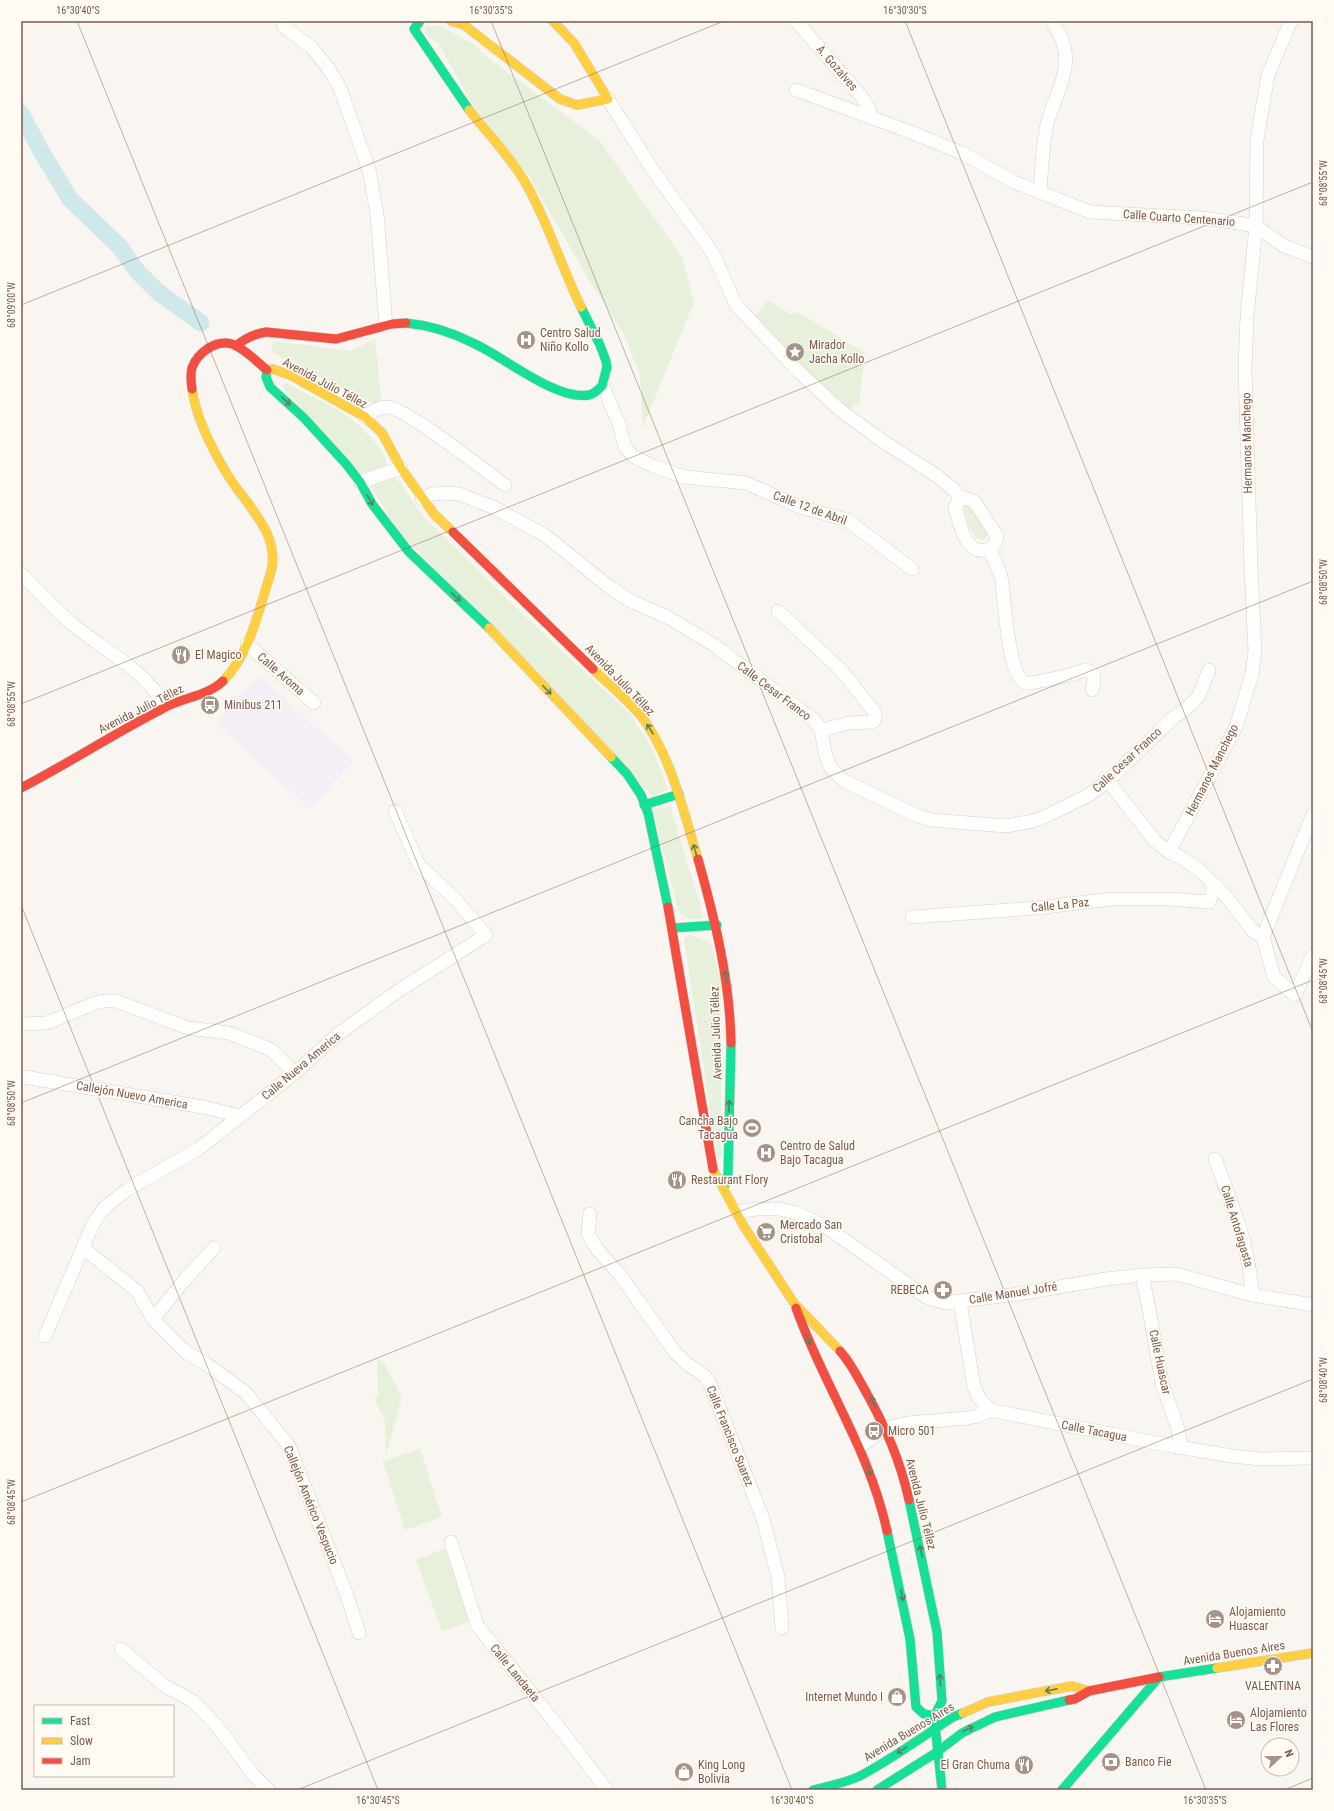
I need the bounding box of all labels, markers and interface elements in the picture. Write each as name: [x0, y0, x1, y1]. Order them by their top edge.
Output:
text: 16°30'40"S: [56, 5, 100, 16]
text: 16°30'35"S: [469, 5, 513, 16]
text: 16°30'30"S: [883, 5, 927, 16]
street label: A. Gozalves: [813, 42, 861, 94]
text: 68°08'55"W: [1318, 160, 1329, 206]
street label: Calle Cuarto Centenario: [1122, 207, 1236, 229]
text: 68°09'00"W: [6, 282, 17, 328]
place label: Centro Salud Niño Kollo: [540, 326, 601, 354]
hospital icon: Centro Salud Niño Kollo: [515, 329, 537, 351]
place label: Mirador Jacha Kollo: [809, 338, 864, 366]
place icon: Mirador Jacha Kollo: [784, 341, 806, 363]
street label: Avenida Julio Téllez: [280, 355, 370, 411]
street label: Hermanos Manchego: [1239, 392, 1255, 494]
one-way arrow: [281, 397, 291, 406]
street label: Calle 12 de Abril: [771, 488, 849, 528]
one-way arrow: [366, 494, 374, 506]
text: 68°08'50"W: [1318, 559, 1329, 605]
one-way arrow: [451, 592, 461, 601]
street label: Avenida Julio Téllez: [582, 641, 658, 719]
restaurant icon: El Magico: [170, 644, 192, 666]
place label: El Magico: [195, 648, 242, 662]
street label: Calle Aroma: [255, 650, 308, 698]
street label: Calle Cesar Franco: [734, 659, 814, 723]
text: 68°08'55"W: [6, 681, 17, 727]
street label: Avenida Julio Téllez: [96, 681, 186, 737]
one-way arrow: [542, 685, 552, 695]
bus stop icon: Minibus 211: [199, 694, 221, 716]
place label: Minibus 211: [224, 698, 282, 712]
street label: Hermanos Manchego: [1183, 722, 1241, 818]
one-way arrow: [646, 724, 654, 735]
street label: Calle Cesar Franco: [1090, 725, 1164, 795]
one-way arrow: [691, 844, 698, 857]
street label: Calle La Paz: [1030, 895, 1090, 915]
text: 68°08'45"W: [1318, 958, 1329, 1004]
one-way arrow: [722, 970, 730, 983]
street label: Avenida Julio Téllez: [707, 986, 725, 1080]
street label: Calle Nueva America: [259, 1029, 343, 1103]
street label: Callejón Nuevo America: [75, 1078, 189, 1112]
text: 68°08'50"W: [6, 1080, 17, 1126]
one-way arrow: [726, 1100, 733, 1113]
place label: Cancha Bajo Tacagua: [679, 1114, 738, 1142]
sports icon: Cancha Bajo Tacagua: [741, 1117, 763, 1139]
place label: Centro de Salud Bajo Tacagua: [780, 1139, 855, 1167]
hospital icon: Centro de Salud Bajo Tacagua: [755, 1142, 777, 1164]
restaurant icon: Restaurant Flory: [666, 1169, 688, 1191]
place label: Restaurant Flory: [691, 1173, 768, 1187]
street label: Calle Antofagasta: [1218, 1183, 1256, 1269]
place label: Mercado San Cristobal: [780, 1218, 842, 1246]
supermarket icon: Mercado San Cristobal: [755, 1221, 777, 1243]
pharmacy icon: REBECA: [932, 1279, 954, 1301]
street label: Calle Manuel Jofré: [968, 1279, 1058, 1307]
place label: REBECA: [890, 1283, 929, 1297]
street label: Calle Huascar: [1146, 1328, 1174, 1396]
one-way arrow: [805, 1333, 812, 1345]
text: 68°08'40"W: [1318, 1357, 1329, 1403]
street label: Calle Francisco Suarez: [703, 1384, 757, 1488]
one-way arrow: [869, 1396, 876, 1408]
street label: Calle Tacagua: [1060, 1418, 1128, 1444]
bus stop icon: Micro 501: [863, 1420, 885, 1442]
place label: Micro 501: [888, 1424, 935, 1438]
street label: Callejón Américo Vespucio: [281, 1444, 341, 1566]
street label: Avenida Julio Téllez: [903, 1457, 939, 1551]
one-way arrow: [865, 1463, 873, 1475]
text: 68°08'45"W: [6, 1479, 17, 1525]
one-way arrow: [916, 1545, 924, 1558]
one-way arrow: [898, 1588, 906, 1601]
place label: Alojamiento Huascar: [1229, 1605, 1286, 1633]
hotel icon: Alojamiento Huascar: [1204, 1608, 1226, 1630]
street label: Avenida Buenos Aires: [1182, 1638, 1286, 1668]
street label: Calle Landaeta: [487, 1641, 543, 1705]
pharmacy icon: VALENTINA: [1262, 1655, 1284, 1677]
one-way arrow: [937, 1674, 944, 1687]
place label: VALENTINA: [1245, 1679, 1301, 1693]
shop icon: Internet Mundo I: [886, 1686, 908, 1708]
one-way arrow: [1045, 1686, 1058, 1694]
place label: Internet Mundo I: [805, 1690, 883, 1704]
street label: Avenida Buenos Aires: [861, 1700, 957, 1764]
legend: [34, 1705, 174, 1777]
place label: Alojamiento Las Flores: [1250, 1706, 1307, 1734]
hotel icon: Alojamiento Las Flores: [1225, 1709, 1247, 1731]
text: Fast: [70, 1714, 91, 1728]
one-way arrow: [962, 1725, 974, 1732]
text: Slow: [70, 1734, 93, 1748]
north arrow: [1260, 1737, 1300, 1777]
one-way arrow: [896, 1747, 908, 1755]
text: N: [1282, 1748, 1296, 1759]
bank icon: Banco Fie: [1100, 1751, 1122, 1773]
text: Jam: [70, 1754, 91, 1768]
restaurant icon: El Gran Chuma: [1013, 1754, 1035, 1776]
place label: Banco Fie: [1125, 1755, 1172, 1769]
place label: King Long Bolivia: [698, 1758, 745, 1786]
place label: El Gran Chuma: [941, 1758, 1010, 1772]
shop icon: King Long Bolivia: [673, 1761, 695, 1783]
text: 16°30'45"S: [356, 1795, 400, 1806]
text: 16°30'40"S: [770, 1795, 814, 1806]
text: 16°30'35"S: [1183, 1795, 1227, 1806]

